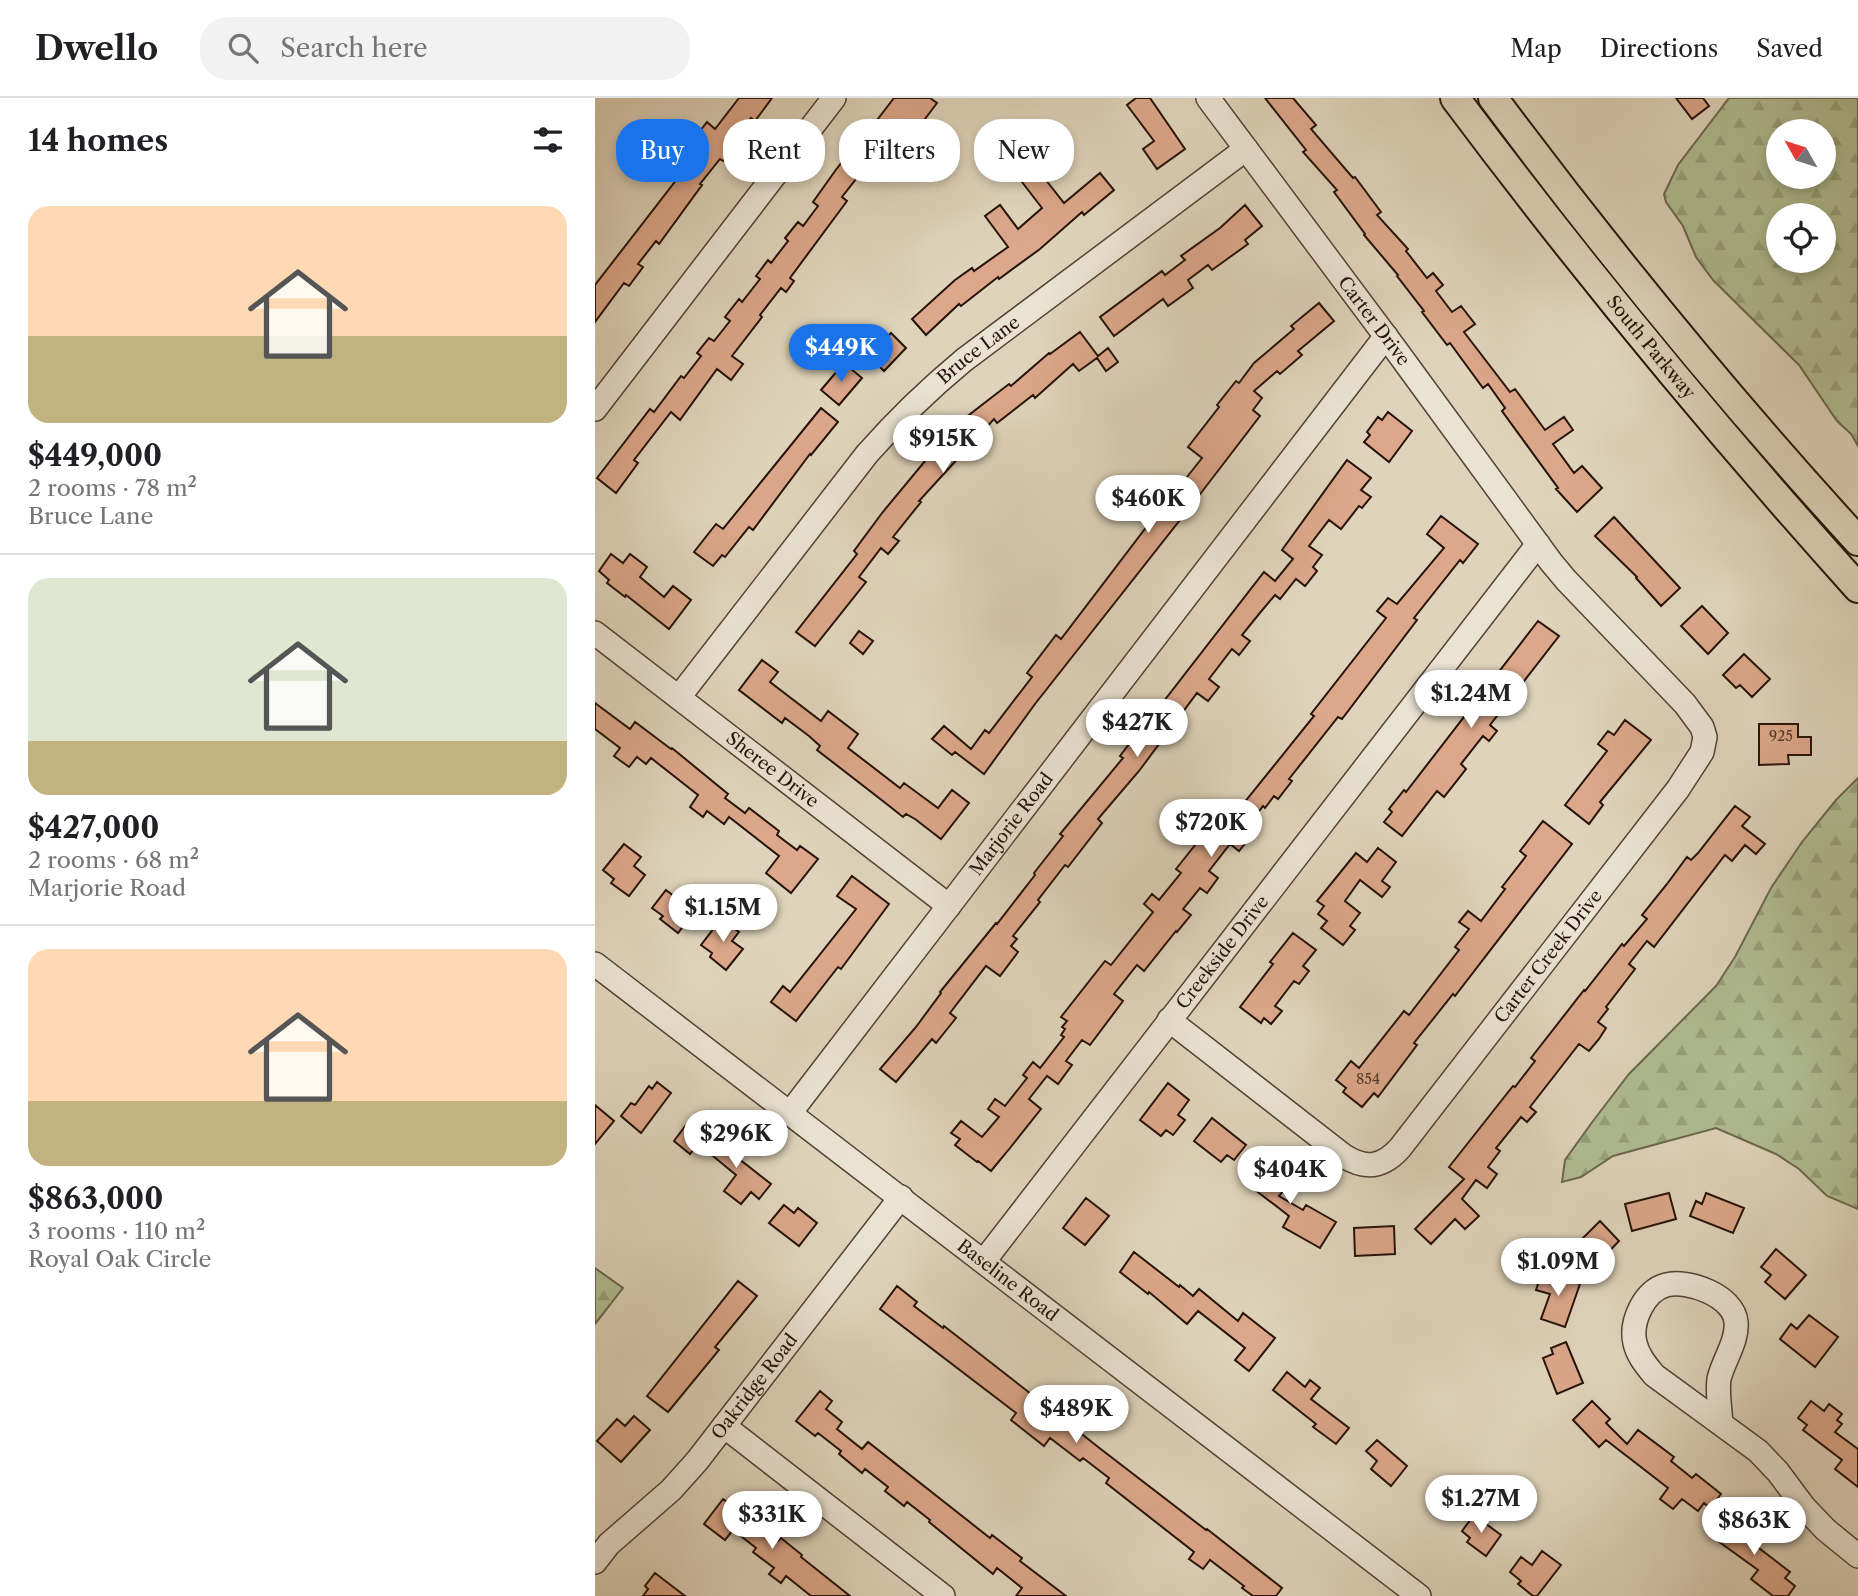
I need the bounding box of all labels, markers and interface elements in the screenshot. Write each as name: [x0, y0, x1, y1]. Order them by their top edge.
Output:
search box: [200, 17, 690, 80]
text: Dwello: [35, 28, 158, 69]
icon: search: [224, 29, 262, 67]
text: Search here: [280, 32, 428, 64]
text: Map: [1510, 34, 1562, 63]
text: Directions: [1600, 34, 1718, 63]
text: Saved: [1756, 34, 1823, 63]
chip: Buy: [616, 119, 709, 182]
chip: Rent: [723, 119, 825, 182]
chip: Filters: [839, 119, 960, 182]
chip: New: [974, 119, 1074, 182]
north arrow: [1766, 119, 1836, 189]
map controls: [1766, 119, 1836, 273]
icon: filters: [529, 121, 567, 159]
text: 14 homes: [28, 122, 168, 159]
button: locate: [1766, 203, 1836, 273]
icon: home: [235, 251, 361, 377]
street label: Carter Drive: [1333, 272, 1415, 370]
street label: South Parkway: [1602, 291, 1701, 404]
street label: Bruce Lane: [933, 311, 1024, 389]
pin: $449K: [792, 324, 890, 384]
text: $449K: [805, 333, 877, 361]
pin: $915K: [894, 416, 992, 475]
text: $915K: [909, 424, 977, 452]
text: $449,000: [28, 437, 162, 474]
text: 2 rooms · 78 m²: [28, 474, 197, 502]
pin: $460K: [1099, 476, 1197, 535]
text: $460K: [1111, 484, 1185, 512]
text: Bruce Lane: [28, 502, 153, 530]
icon: home: [235, 623, 361, 749]
pin: $1.24M: [1414, 670, 1528, 730]
text: $1.24M: [1430, 679, 1512, 707]
pin: $427K: [1088, 700, 1186, 759]
text: $427K: [1102, 708, 1172, 736]
street label: Sheree Drive: [722, 727, 823, 813]
house number: 925: [1769, 727, 1793, 745]
street label: Marjorie Road: [965, 768, 1058, 880]
pin: $720K: [1162, 800, 1260, 859]
text: $720K: [1175, 808, 1247, 836]
text: $427,000: [28, 809, 159, 846]
text: 2 rooms · 68 m²: [28, 846, 199, 874]
text: Marjorie Road: [28, 874, 186, 902]
pin: $1.15M: [666, 884, 780, 944]
street label: Carter Creek Drive: [1490, 885, 1607, 1027]
street label: Creekside Drive: [1172, 891, 1273, 1014]
text: $1.15M: [684, 893, 762, 921]
icon: home: [235, 994, 361, 1120]
house number: 854: [1356, 1070, 1380, 1088]
pin: $296K: [687, 1110, 785, 1170]
text: $296K: [700, 1119, 772, 1147]
pin: $404K: [1241, 1146, 1339, 1206]
text: $404K: [1253, 1155, 1327, 1183]
text: $863,000: [28, 1180, 163, 1217]
text: 3 rooms · 110 m²: [28, 1217, 205, 1245]
street label: Baseline Road: [953, 1235, 1063, 1326]
pin: $1.09M: [1501, 1238, 1615, 1298]
text: Royal Oak Circle: [28, 1245, 211, 1273]
text: $1.09M: [1517, 1247, 1599, 1275]
street label: Oakridge Road: [707, 1329, 802, 1444]
pin: $489K: [1027, 1386, 1125, 1445]
text: $489K: [1040, 1394, 1112, 1422]
pin: $1.27M: [1424, 1476, 1538, 1535]
text: $1.27M: [1441, 1484, 1521, 1512]
pin: $331K: [723, 1492, 821, 1551]
pin: $863K: [1705, 1498, 1803, 1557]
text: $331K: [738, 1500, 806, 1528]
text: $863K: [1718, 1506, 1790, 1534]

